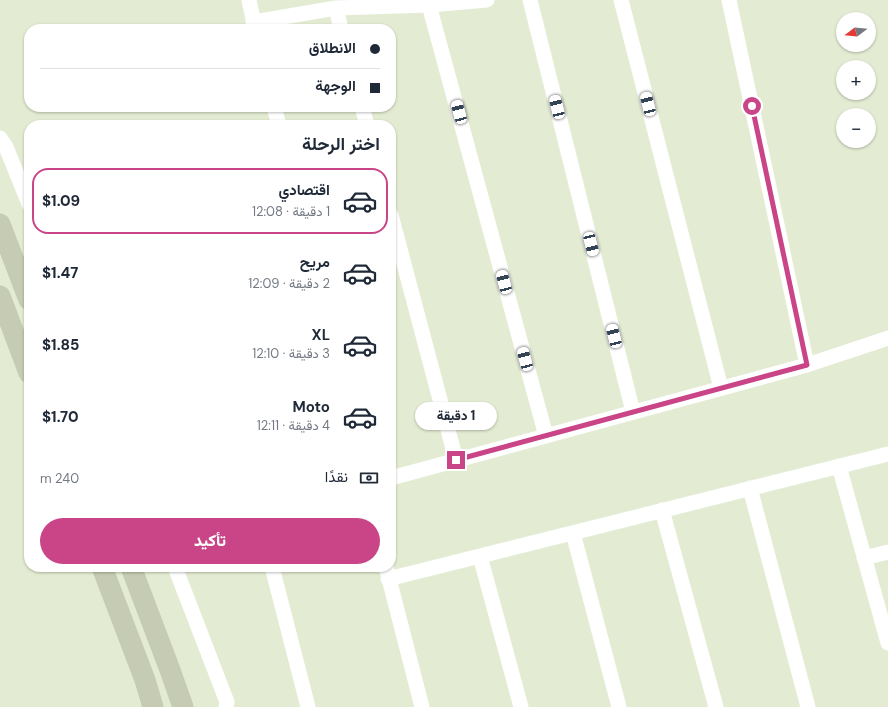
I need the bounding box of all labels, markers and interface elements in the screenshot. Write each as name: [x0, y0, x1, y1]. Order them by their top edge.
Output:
north arrow: [836, 12, 876, 52]
map controls: [836, 12, 876, 148]
text: الانطلاق: [309, 38, 356, 58]
button: +: [836, 60, 876, 100]
text: الوجهة: [315, 76, 356, 96]
car: [639, 91, 657, 117]
car: [548, 94, 566, 120]
route start: [743, 97, 761, 115]
car: [450, 99, 468, 125]
button: −: [836, 108, 876, 148]
text: اختر الرحلة: [302, 132, 380, 156]
text: اقتصادي: [278, 180, 330, 200]
icon: car: [342, 183, 378, 219]
text: $1.09: [42, 191, 80, 211]
text: 1 دقيقة · 12:08: [252, 203, 330, 220]
car: [582, 231, 600, 257]
text: مريح: [300, 252, 330, 272]
icon: car: [342, 255, 378, 291]
text: $1.47: [42, 263, 78, 283]
car: [495, 269, 513, 295]
text: 2 دقيقة · 12:09: [248, 275, 330, 292]
car: [605, 323, 623, 349]
text: XL: [312, 325, 330, 345]
icon: car: [342, 327, 378, 363]
text: $1.85: [42, 335, 79, 355]
text: 3 دقيقة · 12:10: [252, 345, 330, 362]
car: [516, 346, 534, 372]
text: Moto: [292, 397, 330, 417]
icon: car: [342, 399, 378, 435]
callout: 1 دقيقة: [415, 402, 497, 430]
text: $1.70: [42, 407, 79, 427]
text: 1 دقيقة: [437, 407, 475, 424]
text: 4 دقيقة · 12:11: [257, 417, 330, 434]
route end: [447, 451, 465, 469]
text: نقدًا: [325, 467, 348, 487]
icon: cash: [358, 467, 380, 489]
text: 240 m: [40, 470, 79, 487]
button: تأكيد: [40, 518, 380, 564]

